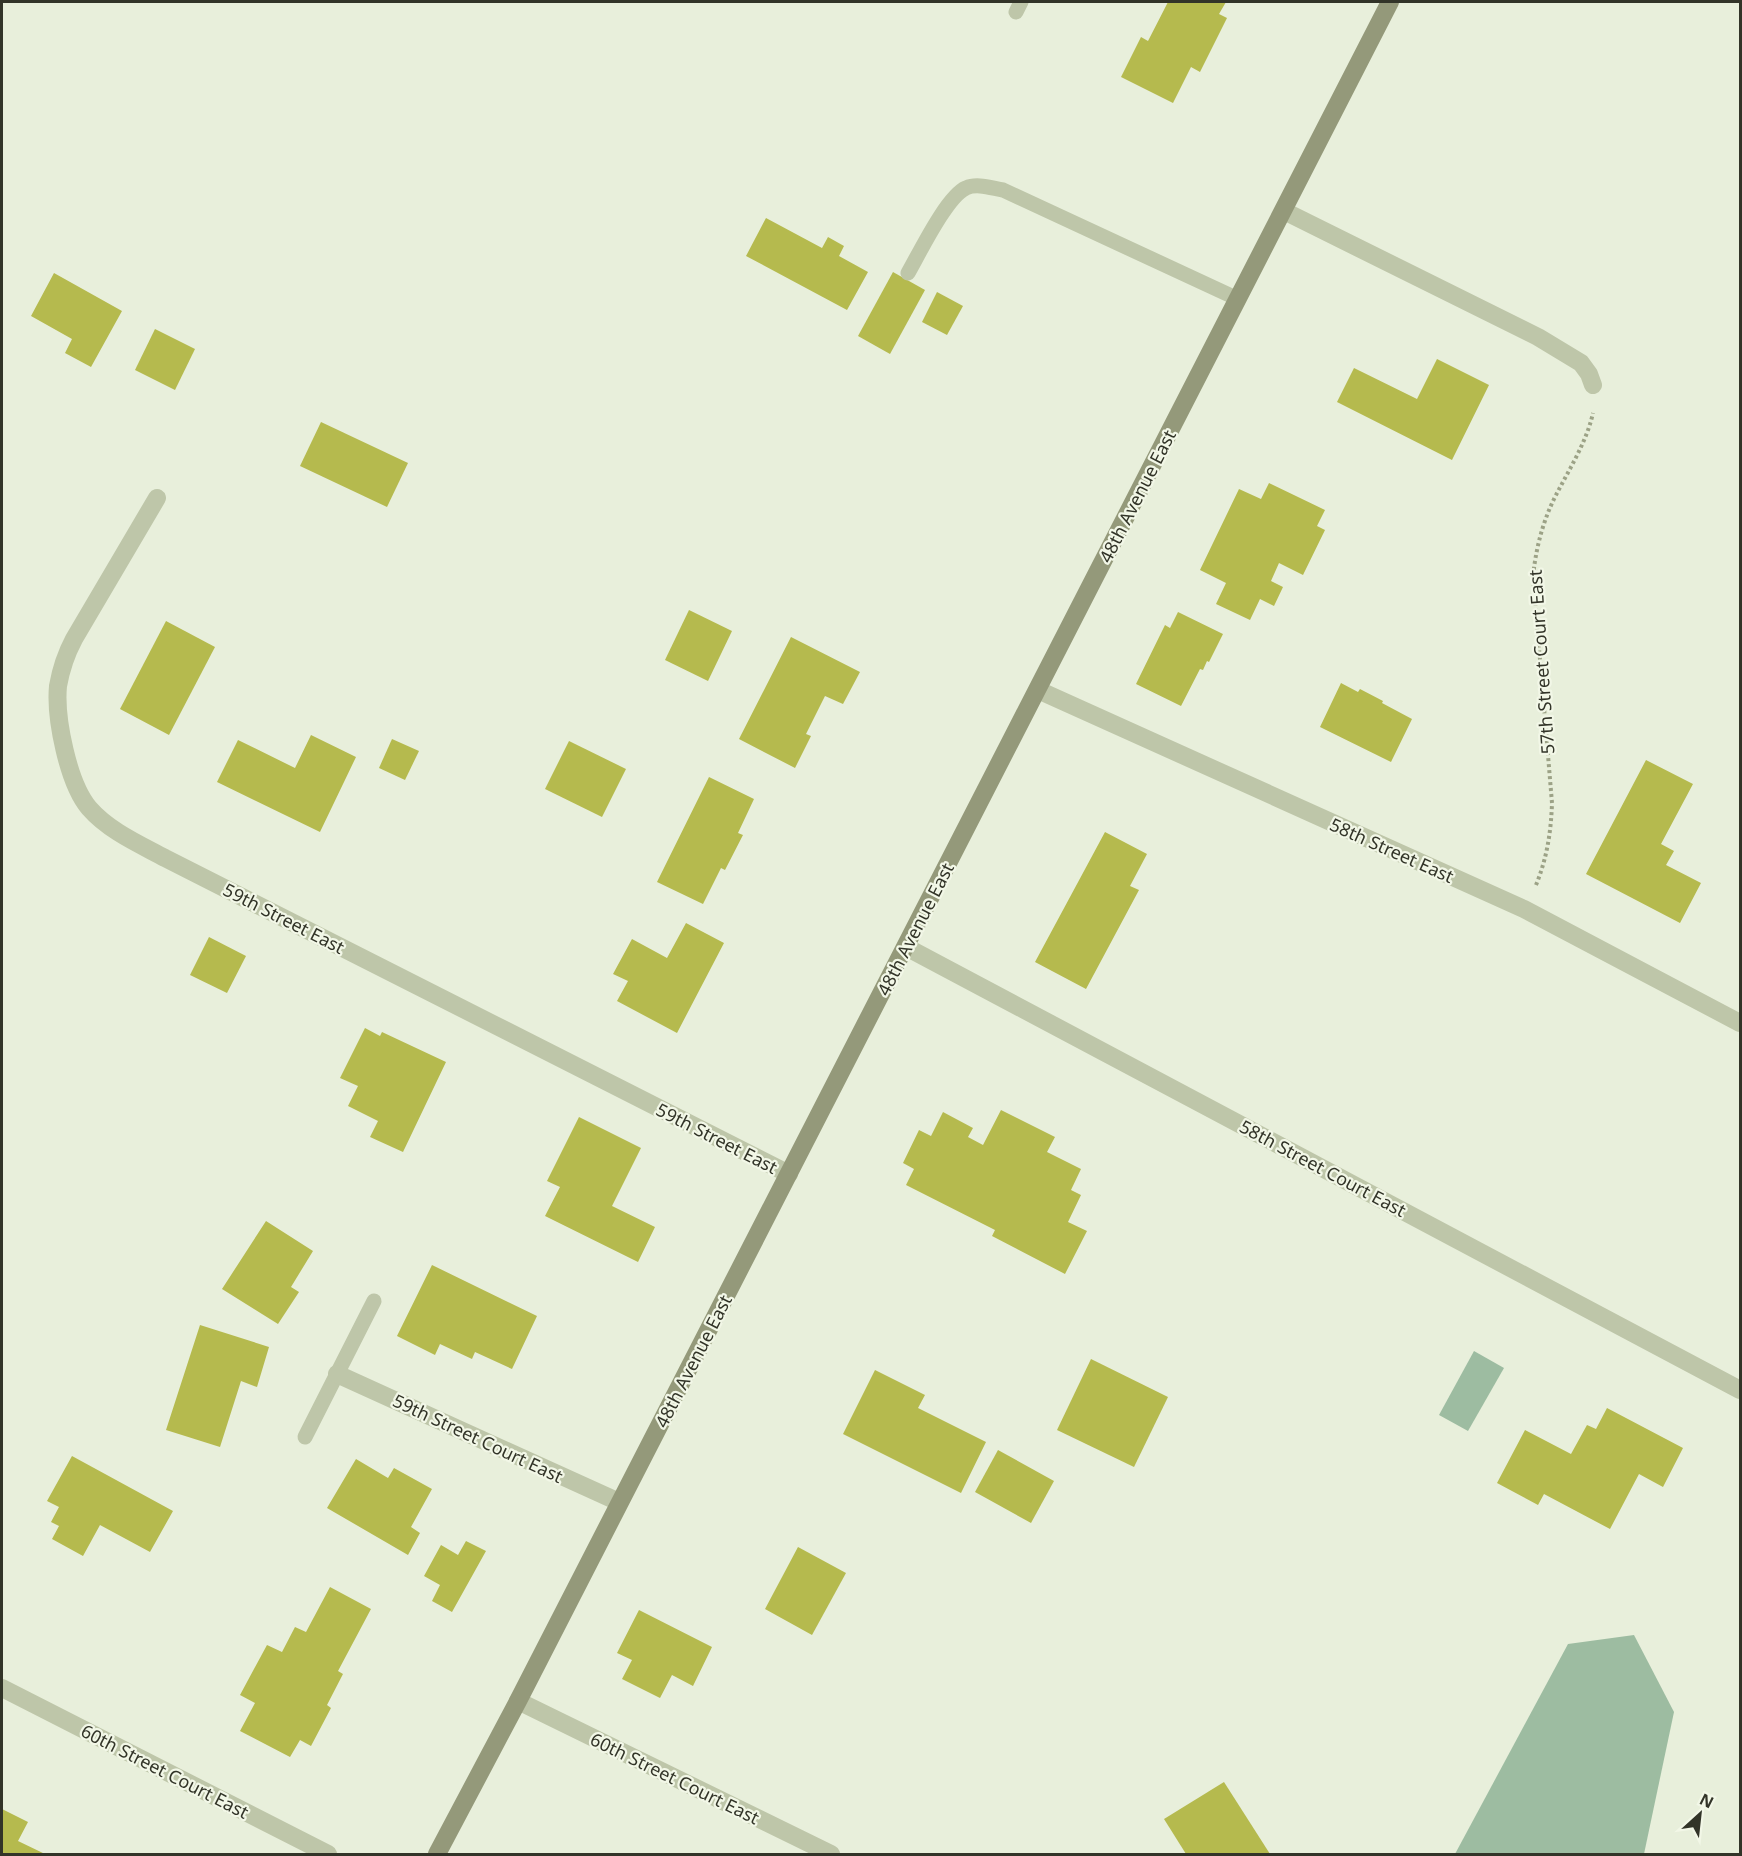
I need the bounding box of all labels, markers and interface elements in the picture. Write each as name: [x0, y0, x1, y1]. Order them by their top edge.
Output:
street label: 48th Avenue East: [1093, 425, 1181, 566]
street label: 57th Street Court East: [1523, 568, 1559, 755]
street label: 58th Street East: [1326, 812, 1458, 888]
street label: 48th Avenue East: [871, 858, 959, 999]
street label: 59th Street East: [219, 877, 349, 959]
street label: 59th Street East: [652, 1097, 782, 1179]
street label: 58th Street Court East: [1236, 1114, 1411, 1222]
street label: 48th Avenue East: [649, 1290, 737, 1431]
street label: 59th Street Court East: [389, 1388, 567, 1488]
street label: 60th Street Court East: [77, 1718, 253, 1824]
street label: 60th Street Court East: [587, 1727, 764, 1830]
north arrow: [1670, 1784, 1730, 1844]
text: N: [1696, 1788, 1718, 1813]

